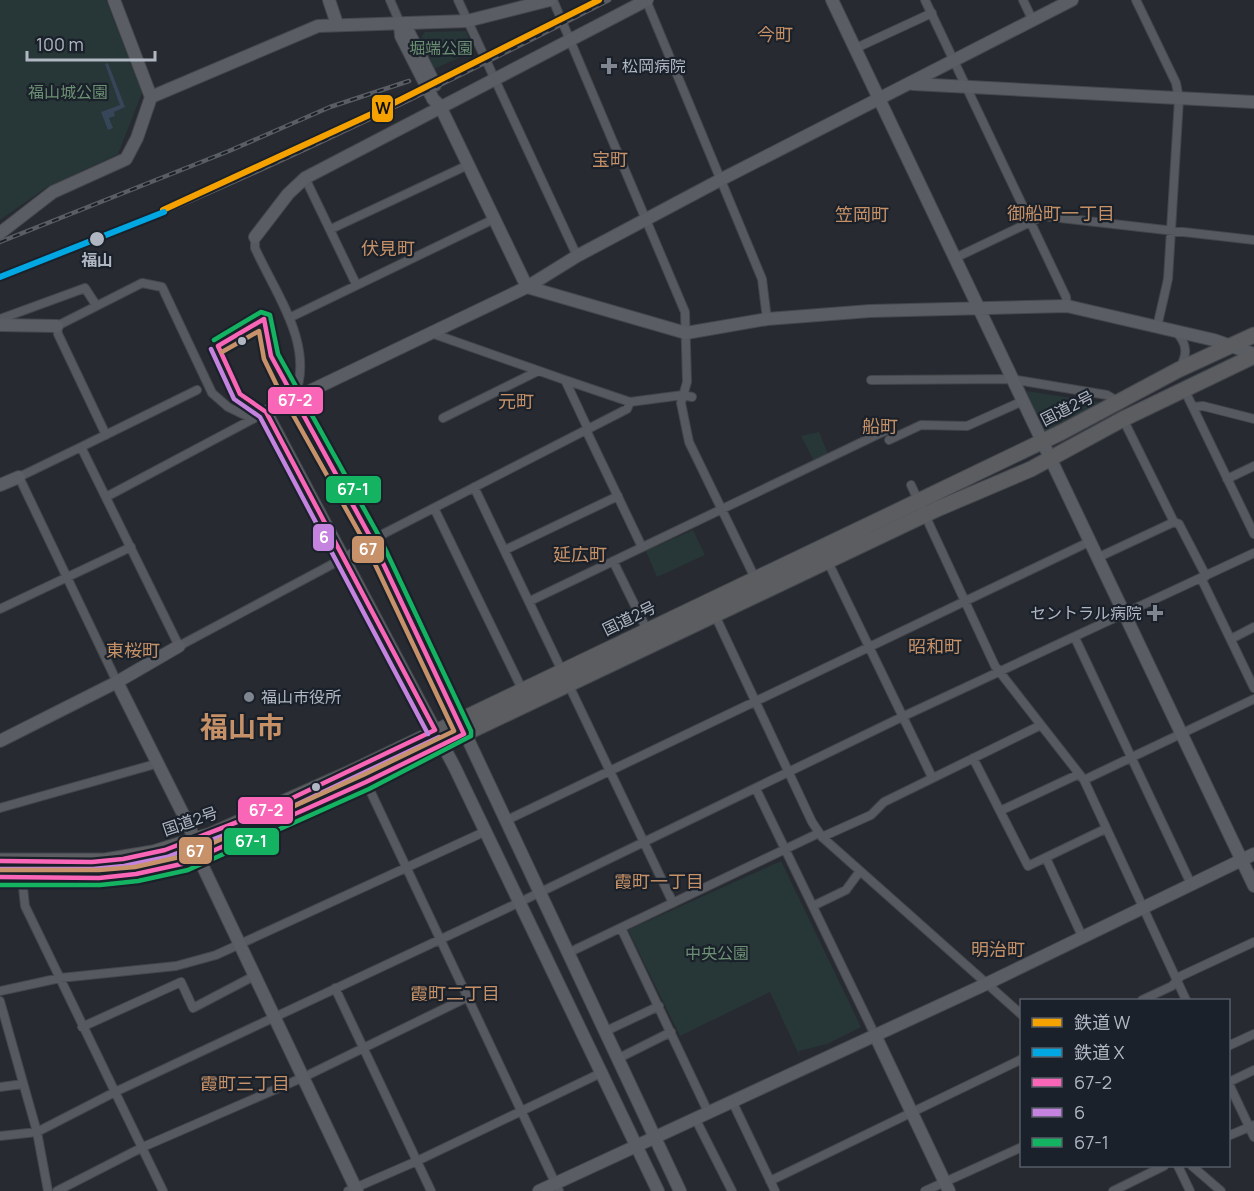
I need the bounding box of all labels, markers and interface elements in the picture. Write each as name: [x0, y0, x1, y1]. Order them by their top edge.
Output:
district label: 今町: [757, 22, 793, 46]
scale bar: [27, 24, 154, 62]
text: 100 m: [36, 32, 84, 56]
park label: 堀端公園: [409, 37, 473, 59]
place label: 松岡病院: [622, 55, 686, 77]
marker: 松岡病院: [600, 57, 618, 75]
park label: 福山城公園: [28, 81, 108, 103]
line badge: W: [371, 94, 394, 123]
text: W: [375, 97, 391, 119]
district label: 宝町: [592, 147, 628, 171]
district label: 御船町一丁目: [1007, 201, 1115, 225]
district label: 笠岡町: [835, 202, 889, 226]
marker: 福山: [88, 230, 106, 248]
district label: 伏見町: [361, 236, 415, 260]
place label: 福山: [81, 249, 113, 271]
unlabelled marker: [236, 335, 248, 347]
street label: 国道2号: [1037, 385, 1097, 431]
line badge: 67-2: [267, 386, 324, 415]
text: 67-2: [278, 389, 312, 411]
district label: 元町: [498, 389, 534, 413]
district label: 船町: [862, 414, 898, 438]
line badge: 67-1: [325, 475, 382, 504]
text: 67-1: [337, 478, 369, 500]
line badge: 6: [312, 523, 335, 552]
text: 6: [319, 526, 329, 548]
line badge: 67: [351, 535, 385, 564]
text: 67: [359, 538, 377, 560]
district label: 延広町: [553, 542, 607, 566]
street label: 国道2号: [599, 596, 659, 640]
place label: セントラル病院: [1030, 602, 1142, 624]
marker: セントラル病院: [1146, 604, 1164, 622]
district label: 昭和町: [908, 634, 962, 658]
district label: 東桜町: [106, 638, 160, 662]
place label: 福山市役所: [261, 686, 341, 708]
marker: 福山市役所: [242, 690, 256, 704]
district label: 福山市: [200, 707, 284, 745]
unlabelled marker: [310, 781, 322, 793]
line badge: 67-2: [237, 796, 294, 825]
text: 67-2: [249, 799, 283, 821]
street label: 国道2号: [159, 801, 221, 841]
line badge: 67-1: [223, 827, 280, 856]
text: 67-1: [235, 830, 267, 852]
line badge: 67: [178, 836, 213, 865]
text: 67: [186, 840, 204, 862]
district label: 霞町一丁目: [614, 869, 704, 893]
district label: 明治町: [971, 937, 1025, 961]
park label: 中央公園: [685, 942, 749, 964]
district label: 霞町二丁目: [410, 981, 500, 1005]
legend: [1020, 999, 1230, 1167]
text: 鉄道 W: [1074, 1010, 1131, 1034]
text: 鉄道 X: [1074, 1040, 1125, 1064]
text: 67-2: [1074, 1070, 1112, 1094]
district label: 霞町三丁目: [200, 1071, 290, 1095]
text: 6: [1074, 1100, 1085, 1124]
text: 67-1: [1074, 1130, 1109, 1154]

